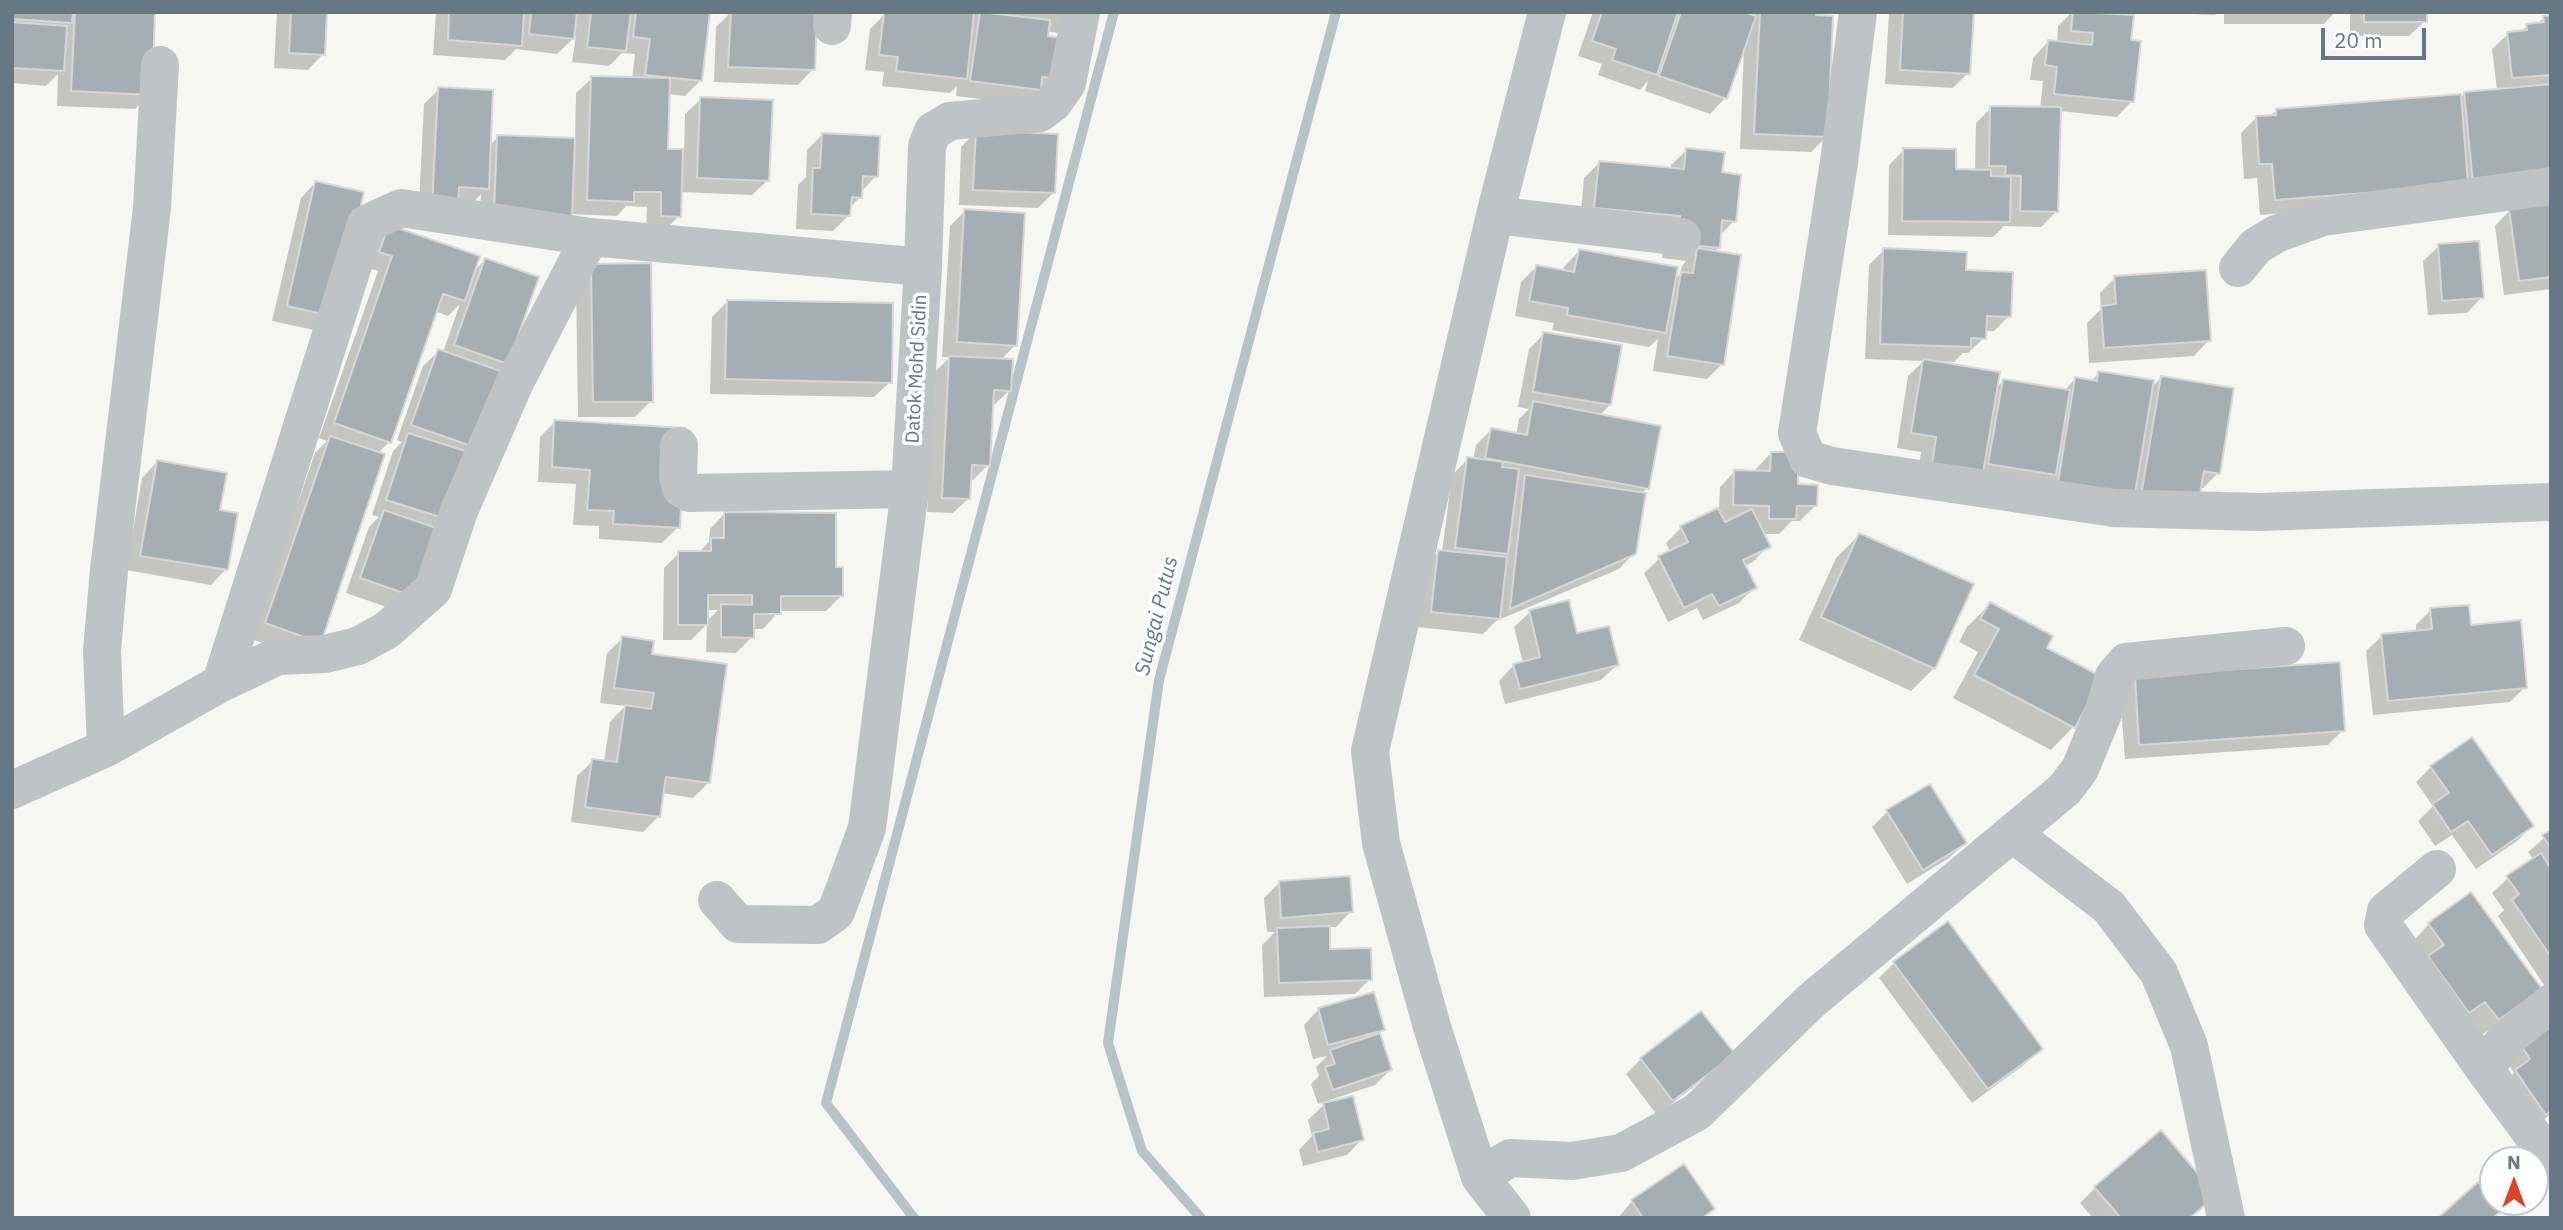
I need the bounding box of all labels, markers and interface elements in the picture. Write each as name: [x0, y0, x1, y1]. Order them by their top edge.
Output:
scale bar: [2325, 14, 2430, 58]
text: 20 m: [2334, 26, 2383, 54]
street label: Datok Mohd Sidin: [902, 294, 932, 444]
water label: Sungai Putus: [1130, 554, 1184, 678]
north arrow: [2479, 1146, 2549, 1216]
text: N: [2507, 1150, 2521, 1174]

